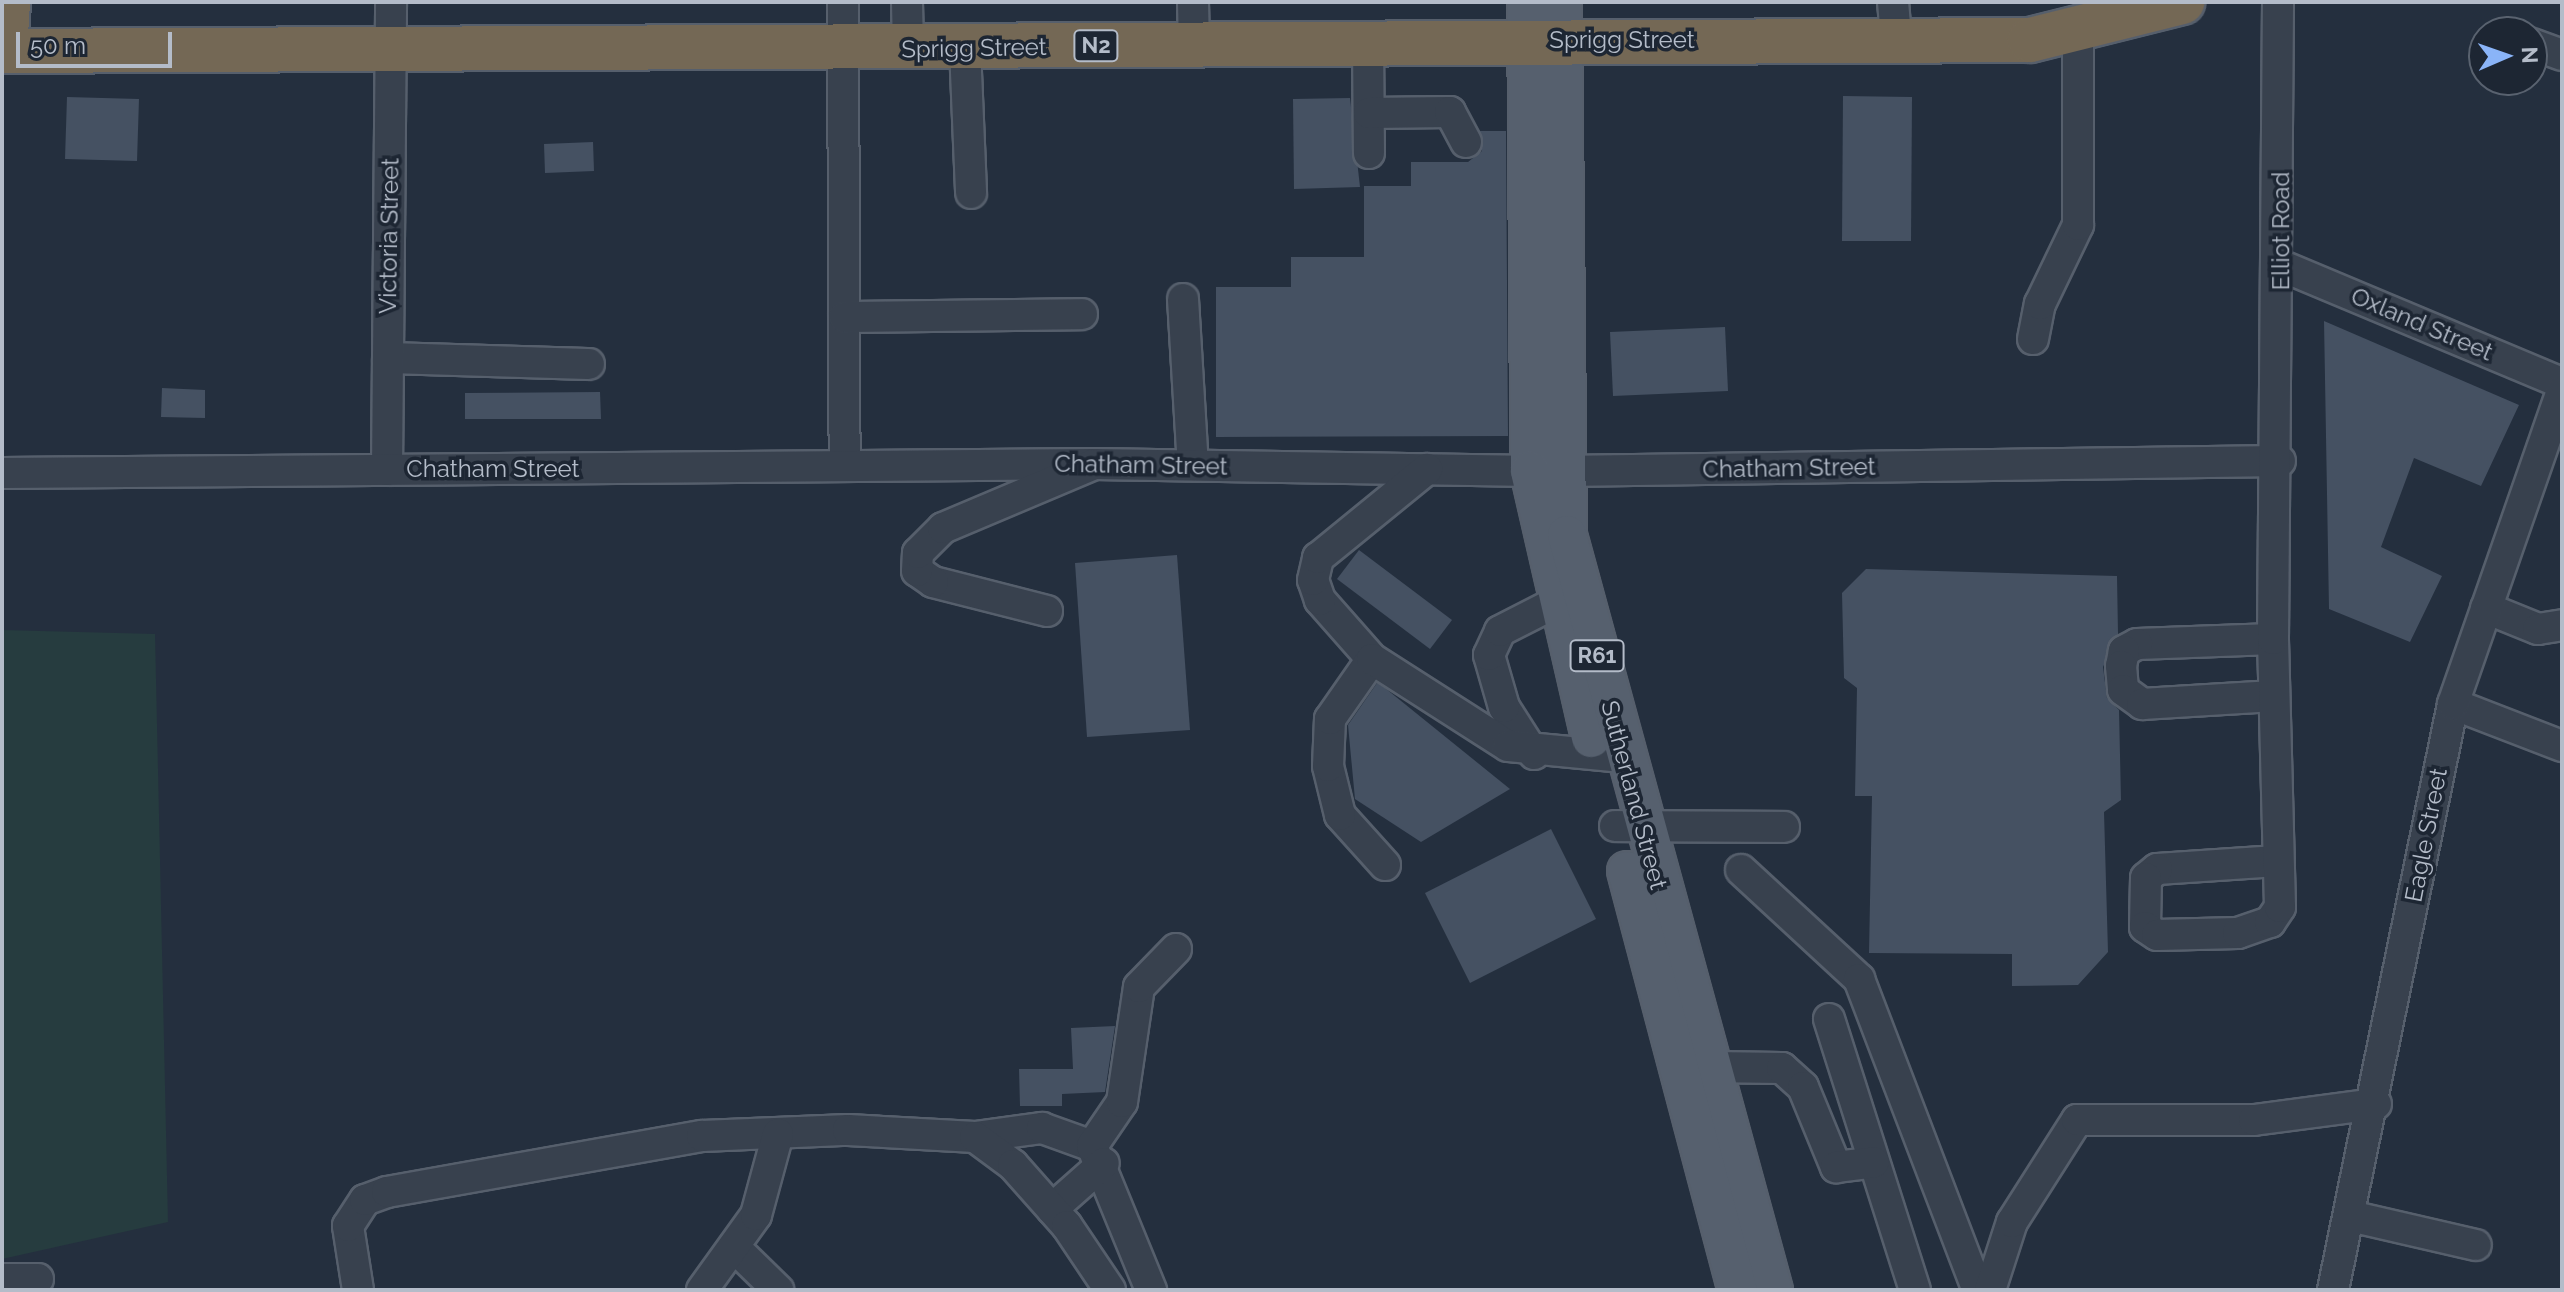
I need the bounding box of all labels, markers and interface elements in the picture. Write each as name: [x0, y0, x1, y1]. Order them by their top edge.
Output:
scale bar: [20, 16, 176, 66]
north arrow: [2468, 16, 2548, 96]
street label: Sprigg Street: [1549, 26, 1695, 54]
road number: N2: [1072, 28, 1120, 64]
text: 50 m: [30, 31, 86, 60]
street label: Sprigg Street: [901, 32, 1047, 64]
text: N: [2517, 46, 2543, 64]
street label: Victoria Street: [373, 158, 405, 314]
street label: Elliot Road: [2267, 172, 2295, 290]
street label: Oxland Street: [2347, 281, 2497, 367]
street label: Chatham Street: [1054, 449, 1228, 481]
street label: Chatham Street: [1702, 452, 1876, 484]
street label: Chatham Street: [406, 455, 580, 483]
road number: R61: [1569, 638, 1625, 674]
street label: Sutherland Street: [1595, 697, 1673, 893]
street label: Eagle Street: [2399, 766, 2453, 904]

